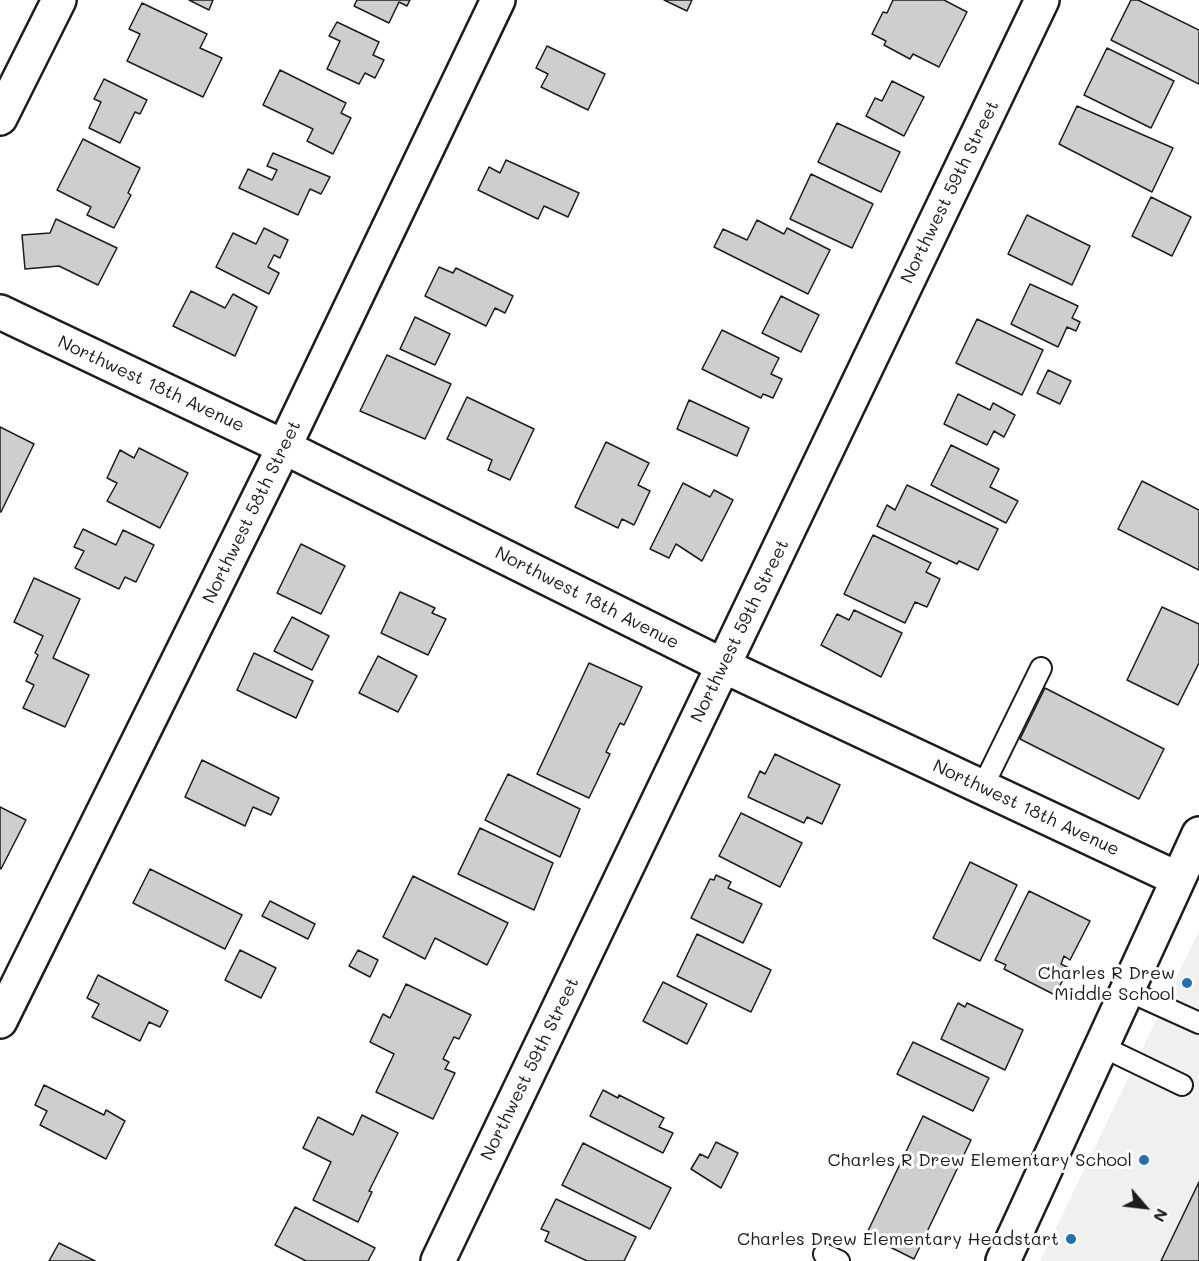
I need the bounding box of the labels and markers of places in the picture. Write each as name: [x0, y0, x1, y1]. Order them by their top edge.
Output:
place label: Charles R Drew Middle School: [1038, 962, 1175, 1004]
marker: Charles R Drew Middle School: [1180, 976, 1194, 990]
place label: Charles R Drew Elementary School: [828, 1149, 1132, 1171]
marker: Charles R Drew Elementary School: [1137, 1153, 1151, 1167]
place label: Charles Drew Elementary Headstart: [737, 1228, 1059, 1250]
marker: Charles Drew Elementary Headstart: [1064, 1232, 1078, 1246]

